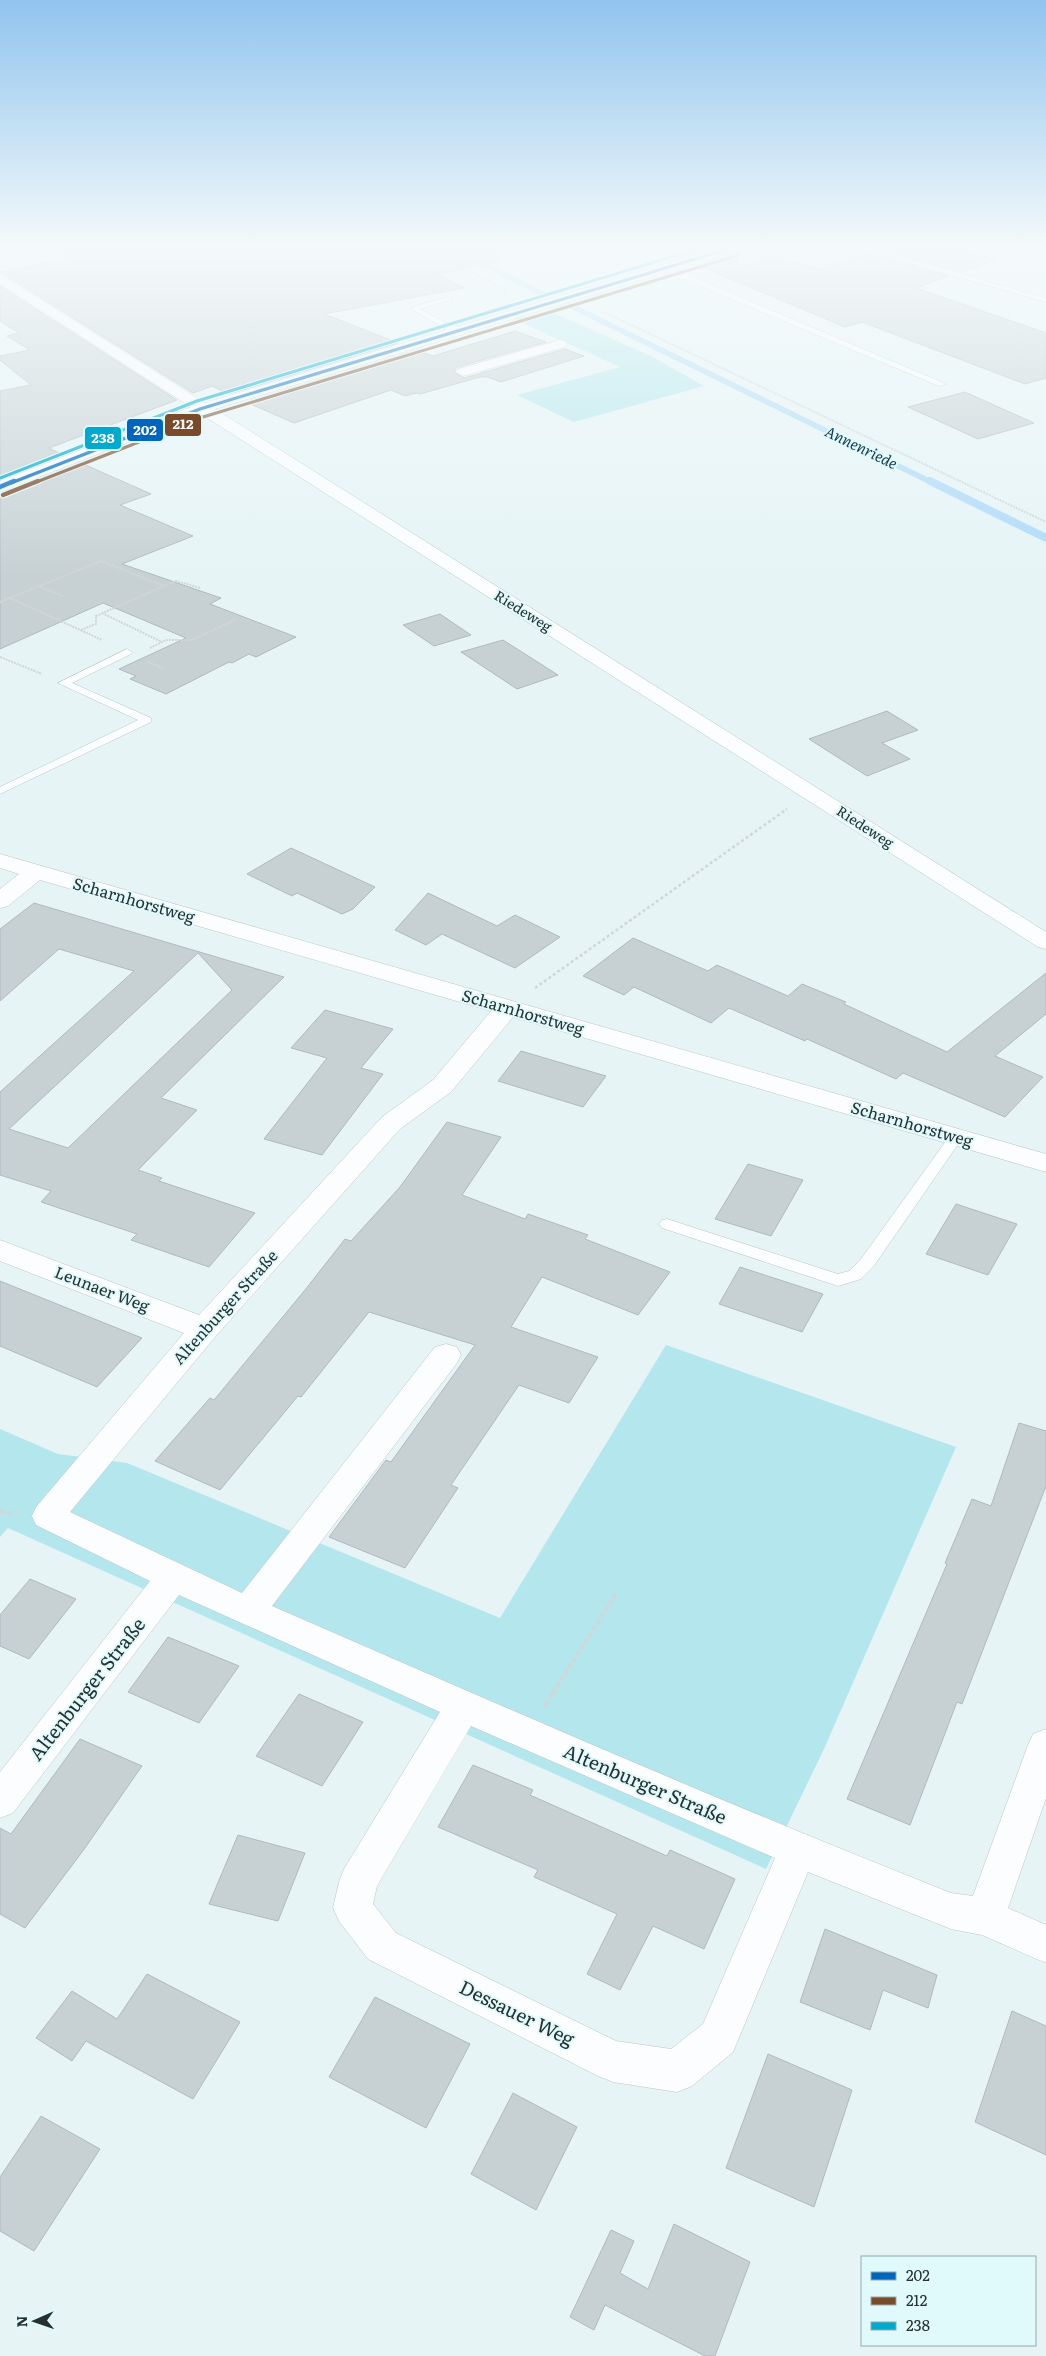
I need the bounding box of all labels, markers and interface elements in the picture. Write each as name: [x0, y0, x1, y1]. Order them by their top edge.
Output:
line badge: 212: [164, 413, 202, 437]
text: 212: [173, 413, 194, 433]
line badge: 202: [126, 418, 164, 442]
text: 202: [133, 419, 157, 439]
water label: Annenriede: [821, 419, 902, 474]
line badge: 238: [84, 426, 122, 450]
text: 238: [91, 427, 115, 447]
street label: Riedeweg: [491, 585, 556, 636]
street label: Riedeweg: [833, 800, 898, 852]
street label: Scharnhorstweg: [70, 870, 198, 928]
street label: Scharnhorstweg: [459, 982, 587, 1040]
street label: Scharnhorstweg: [848, 1094, 976, 1152]
street label: Altenburger Straße: [166, 1244, 282, 1369]
street label: Leunaer Weg: [51, 1259, 153, 1317]
street label: Altenburger Straße: [21, 1611, 151, 1766]
street label: Altenburger Straße: [559, 1736, 732, 1830]
street label: Dessauer Weg: [455, 1972, 580, 2052]
legend: [861, 2256, 1036, 2346]
text: 202: [906, 2263, 930, 2286]
text: 212: [906, 2288, 928, 2311]
north arrow: [10, 2296, 60, 2346]
text: 238: [906, 2313, 930, 2336]
text: N: [11, 2315, 31, 2328]

